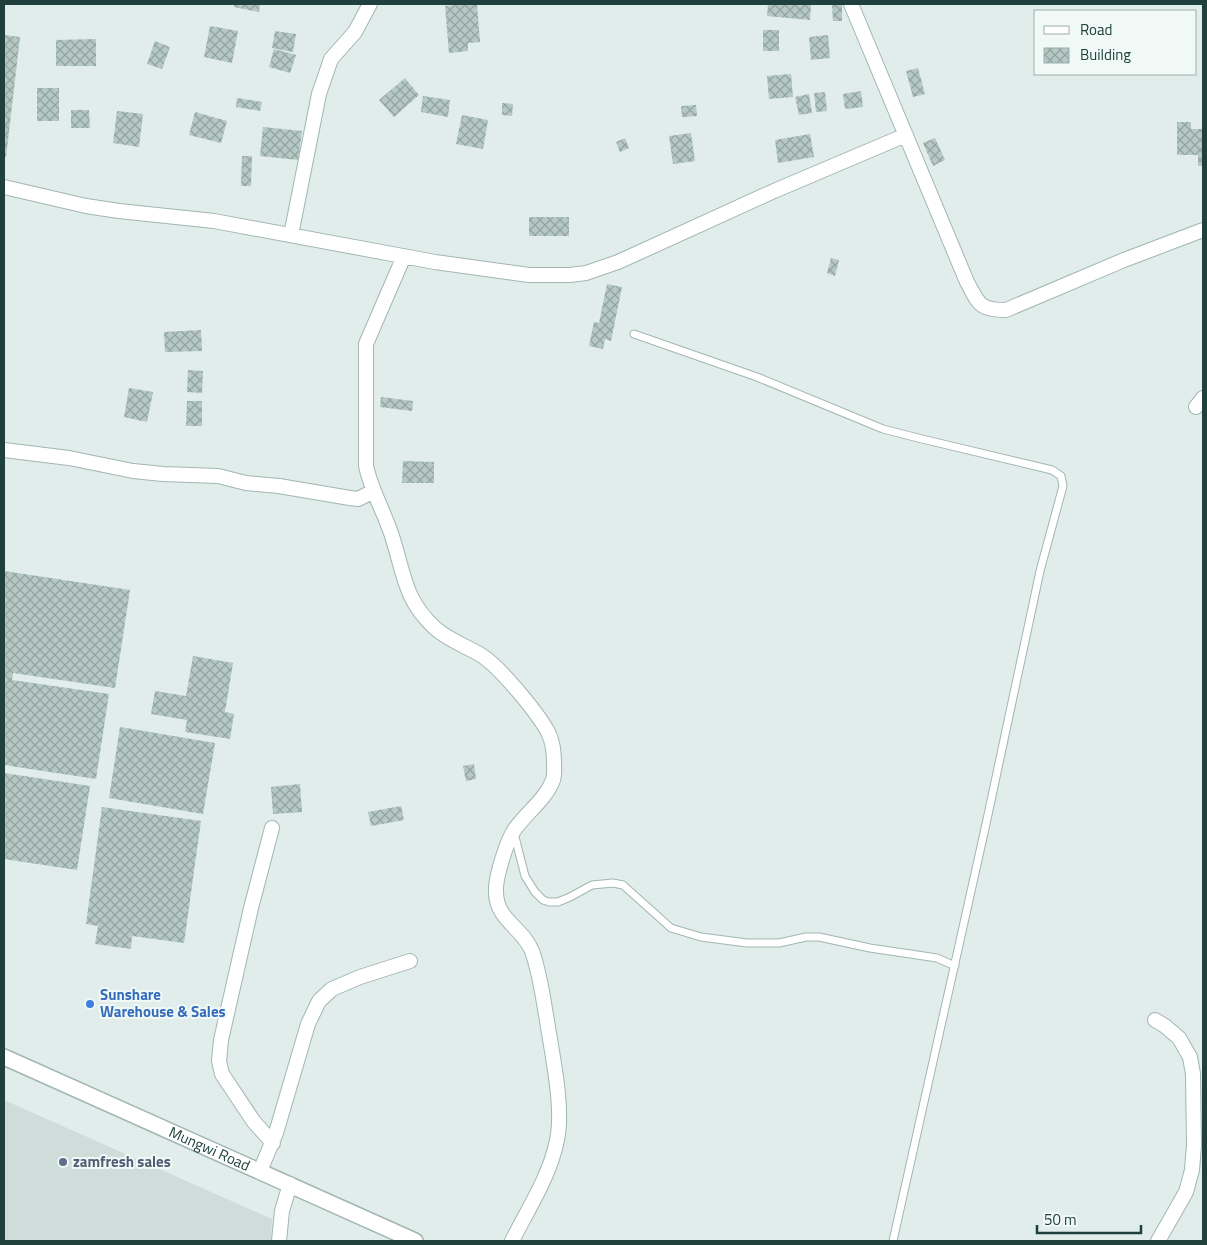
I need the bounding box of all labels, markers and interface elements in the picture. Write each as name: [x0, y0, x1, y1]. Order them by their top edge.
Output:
legend: [1034, 10, 1197, 75]
text: Road: [1080, 18, 1112, 41]
text: Building: [1080, 43, 1131, 66]
place label: Sunshare Warehouse & Sales: [100, 983, 226, 1023]
marker: Sunshare Warehouse & Sales: [84, 998, 96, 1010]
street label: Mungwi Road: [165, 1120, 254, 1177]
place label: zamfresh sales: [73, 1150, 171, 1173]
marker: zamfresh sales: [57, 1156, 69, 1168]
scale bar: [1037, 1202, 1141, 1234]
text: 50 m: [1044, 1208, 1077, 1231]

